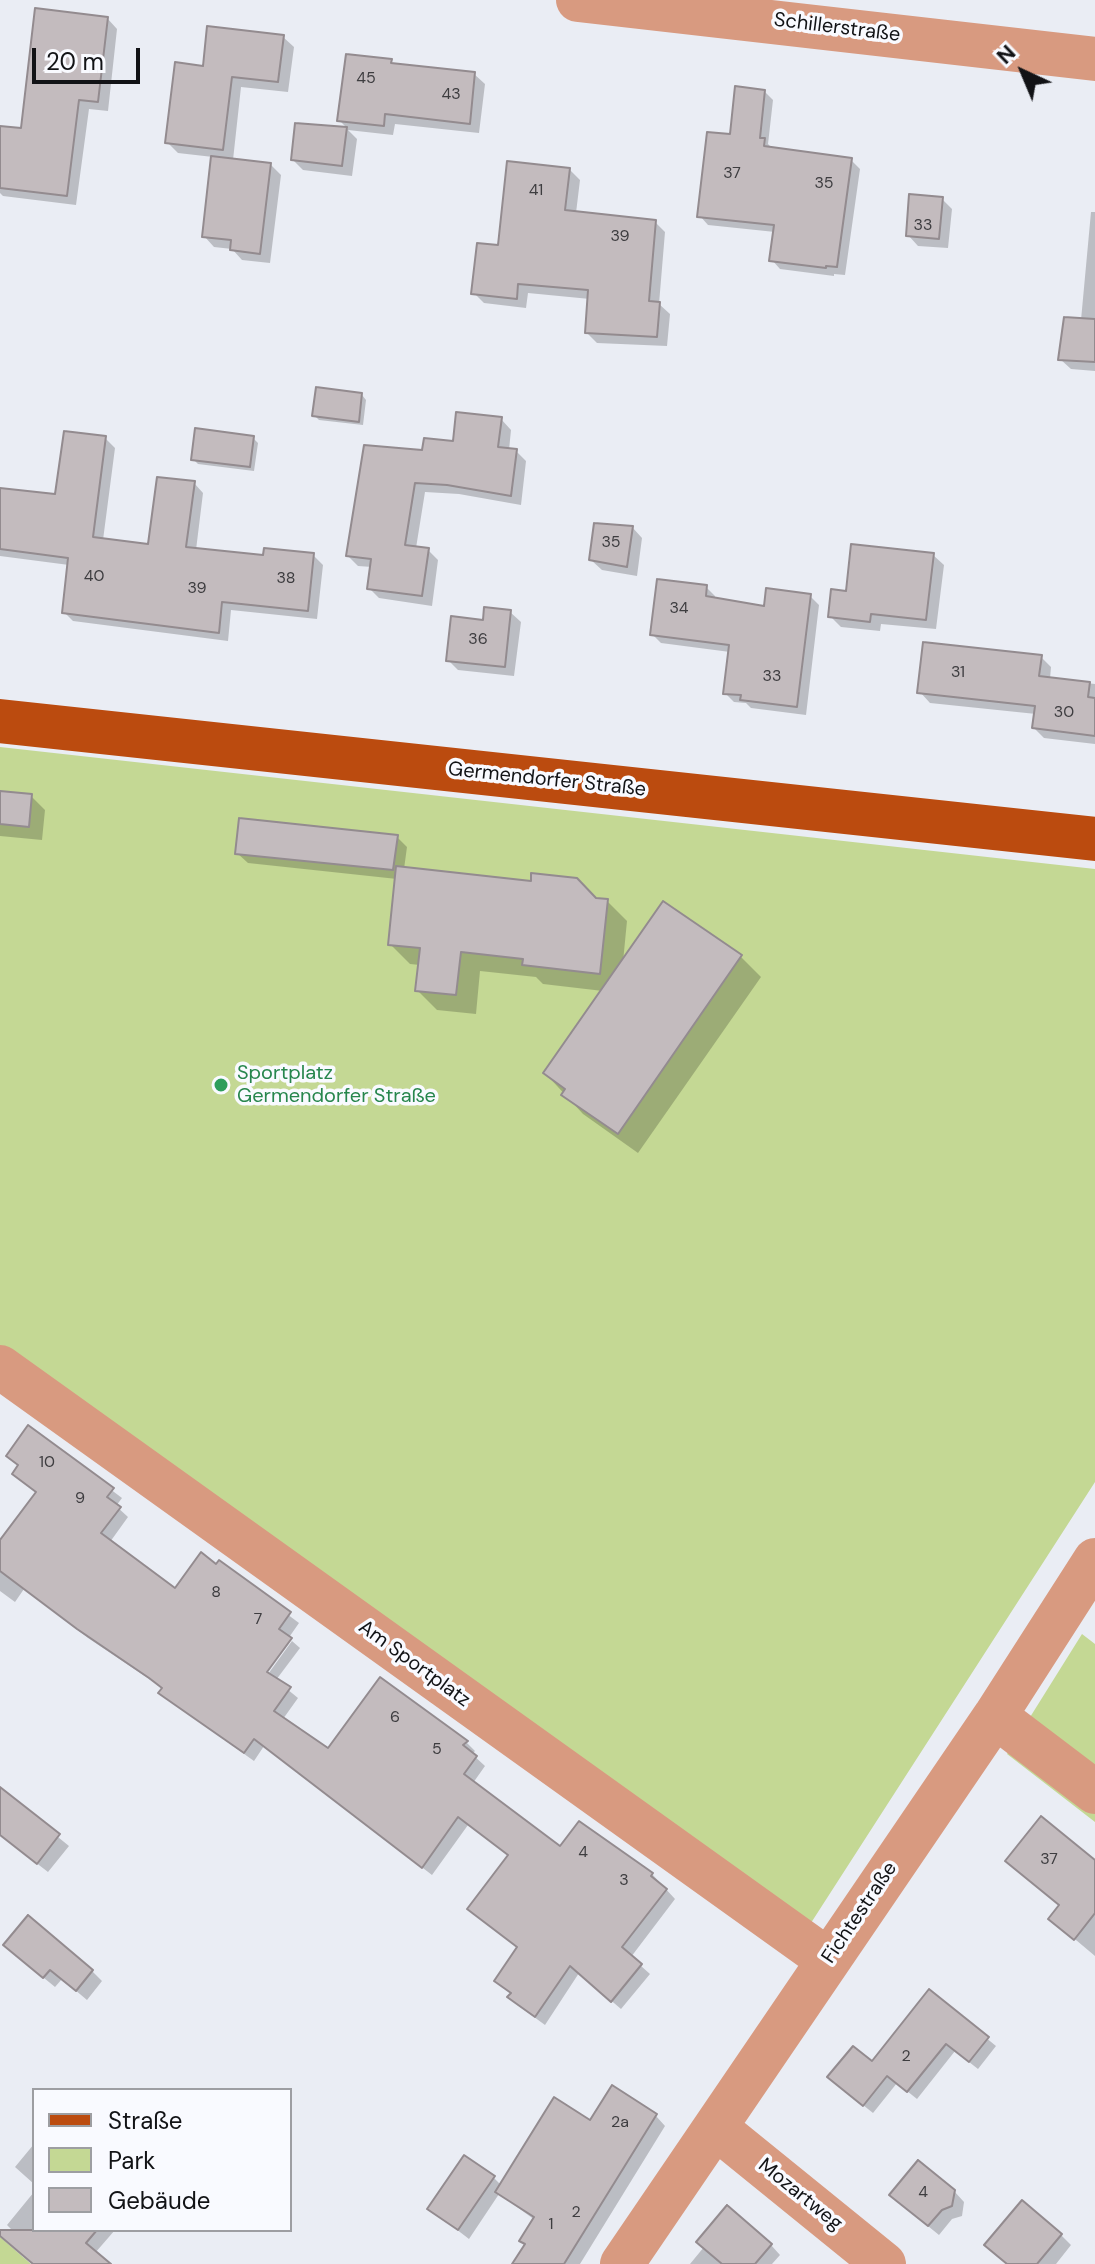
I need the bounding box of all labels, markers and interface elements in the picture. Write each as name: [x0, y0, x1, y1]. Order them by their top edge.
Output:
street label: Schillerstraße: [772, 8, 902, 48]
scale bar: [36, 32, 144, 82]
north arrow: [983, 32, 1063, 112]
text: N: [990, 38, 1022, 70]
text: 20 m: [46, 46, 104, 77]
house number: 45: [356, 69, 376, 89]
house number: 43: [441, 85, 461, 105]
house number: 37: [723, 164, 741, 184]
house number: 35: [814, 174, 834, 194]
house number: 41: [529, 181, 543, 201]
house number: 33: [914, 216, 932, 236]
house number: 39: [610, 227, 630, 247]
house number: 35: [601, 533, 621, 553]
house number: 40: [84, 567, 104, 587]
house number: 38: [276, 569, 296, 589]
house number: 39: [187, 579, 207, 599]
house number: 34: [669, 599, 689, 619]
house number: 36: [468, 630, 488, 650]
house number: 31: [951, 663, 965, 683]
house number: 33: [763, 667, 781, 687]
house number: 30: [1054, 703, 1074, 723]
street label: Germendorfer Straße: [447, 758, 647, 802]
place label: Sportplatz Germendorfer Straße: [237, 1062, 436, 1109]
marker: Sportplatz Germendorfer Straße: [212, 1076, 230, 1094]
house number: 10: [39, 1453, 55, 1473]
house number: 9: [75, 1489, 85, 1509]
house number: 8: [211, 1583, 221, 1603]
house number: 7: [254, 1610, 262, 1630]
street label: Am Sportplatz: [353, 1615, 475, 1713]
house number: 6: [390, 1708, 400, 1728]
house number: 5: [432, 1740, 442, 1760]
house number: 4: [578, 1843, 588, 1863]
house number: 37: [1040, 1850, 1058, 1870]
street label: Fichtestraße: [817, 1858, 903, 1968]
house number: 3: [619, 1871, 629, 1891]
house number: 2: [901, 2047, 911, 2067]
legend: [32, 2088, 292, 2232]
text: Straße: [108, 2105, 182, 2136]
house number: 2a: [611, 2113, 629, 2133]
text: Park: [108, 2145, 155, 2176]
street label: Mozartweg: [753, 2154, 847, 2236]
house number: 4: [918, 2183, 928, 2203]
text: Gebäude: [108, 2185, 210, 2216]
house number: 2: [571, 2203, 581, 2223]
house number: 1: [549, 2215, 553, 2235]

